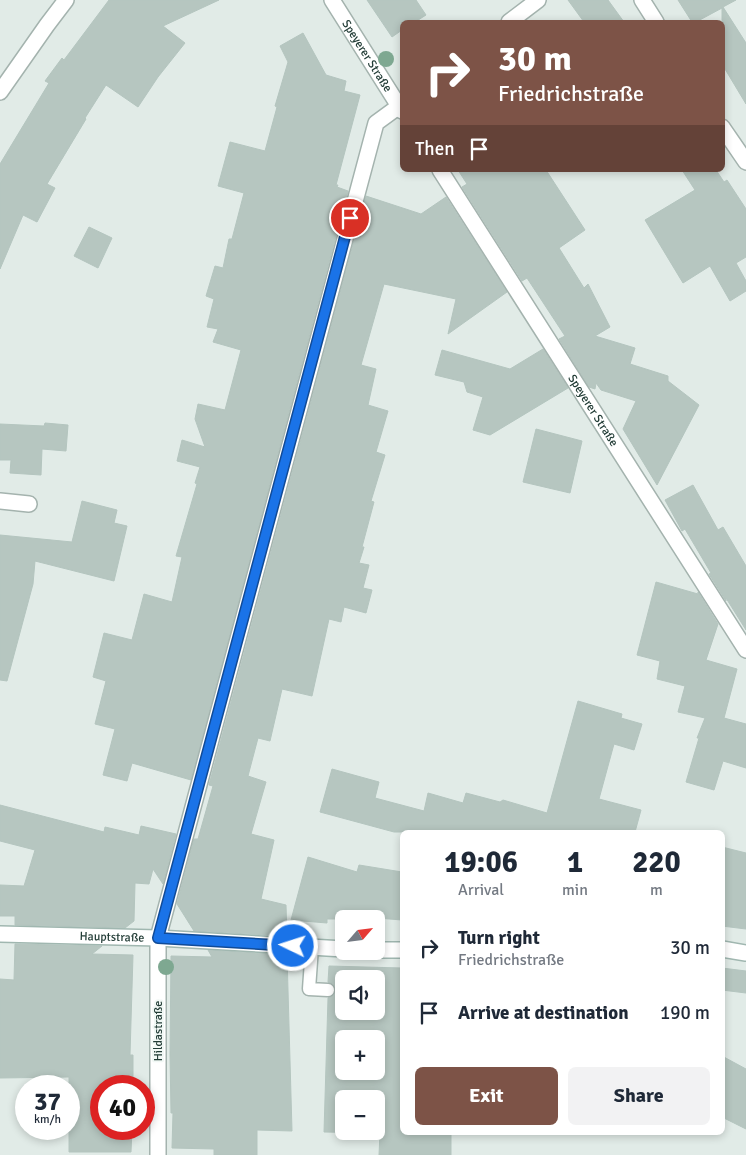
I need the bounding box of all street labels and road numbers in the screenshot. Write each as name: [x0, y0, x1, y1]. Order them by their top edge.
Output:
street label: Speyerer Straße: [339, 17, 396, 95]
street label: Speyerer Straße: [565, 371, 622, 449]
street label: Hauptstraße: [79, 929, 145, 945]
street label: Hildastraße: [151, 1001, 166, 1061]

